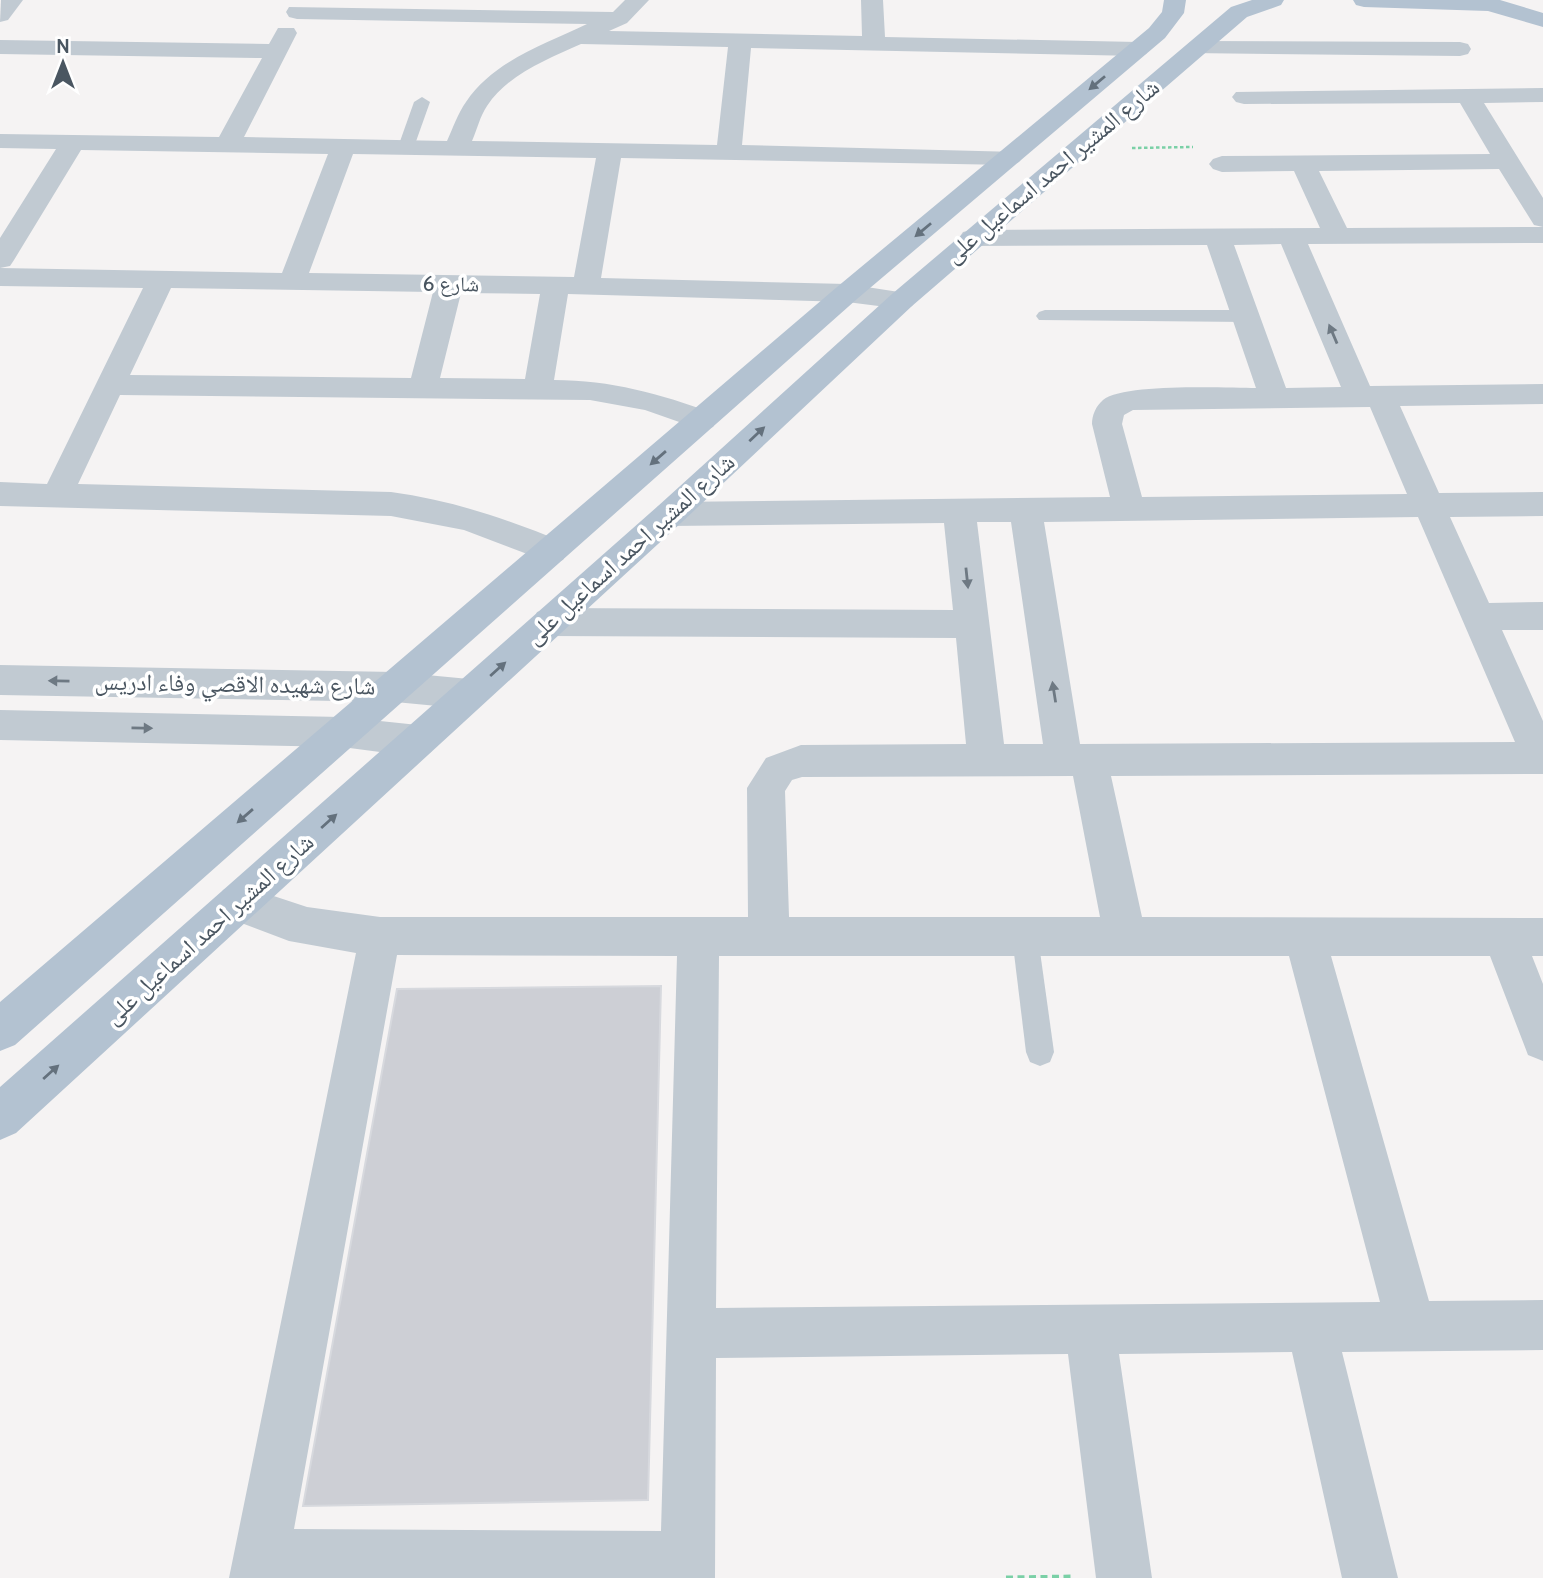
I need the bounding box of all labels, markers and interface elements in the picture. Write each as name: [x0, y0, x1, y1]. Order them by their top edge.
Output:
north arrow: [28, 28, 98, 98]
text: N: [56, 35, 70, 58]
street label: شارع المشير احمد اسماعيل على: [938, 72, 1166, 270]
one-way arrow: [1088, 75, 1105, 90]
one-way arrow: [914, 222, 931, 237]
street label: شارع 6: [422, 271, 480, 297]
one-way arrow: [1327, 324, 1339, 344]
one-way arrow: [748, 426, 765, 442]
street label: شارع المشير احمد اسماعيل على: [519, 447, 741, 651]
one-way arrow: [649, 450, 666, 465]
one-way arrow: [961, 567, 972, 589]
one-way arrow: [489, 661, 506, 677]
street label: شارع شهيده الاقصي وفاء ادريس: [94, 667, 376, 706]
one-way arrow: [47, 675, 69, 686]
one-way arrow: [1048, 681, 1059, 703]
one-way arrow: [131, 722, 153, 733]
one-way arrow: [236, 808, 254, 824]
one-way arrow: [320, 813, 337, 829]
street label: شارع المشير احمد اسماعيل على: [98, 827, 320, 1031]
one-way arrow: [42, 1064, 59, 1080]

